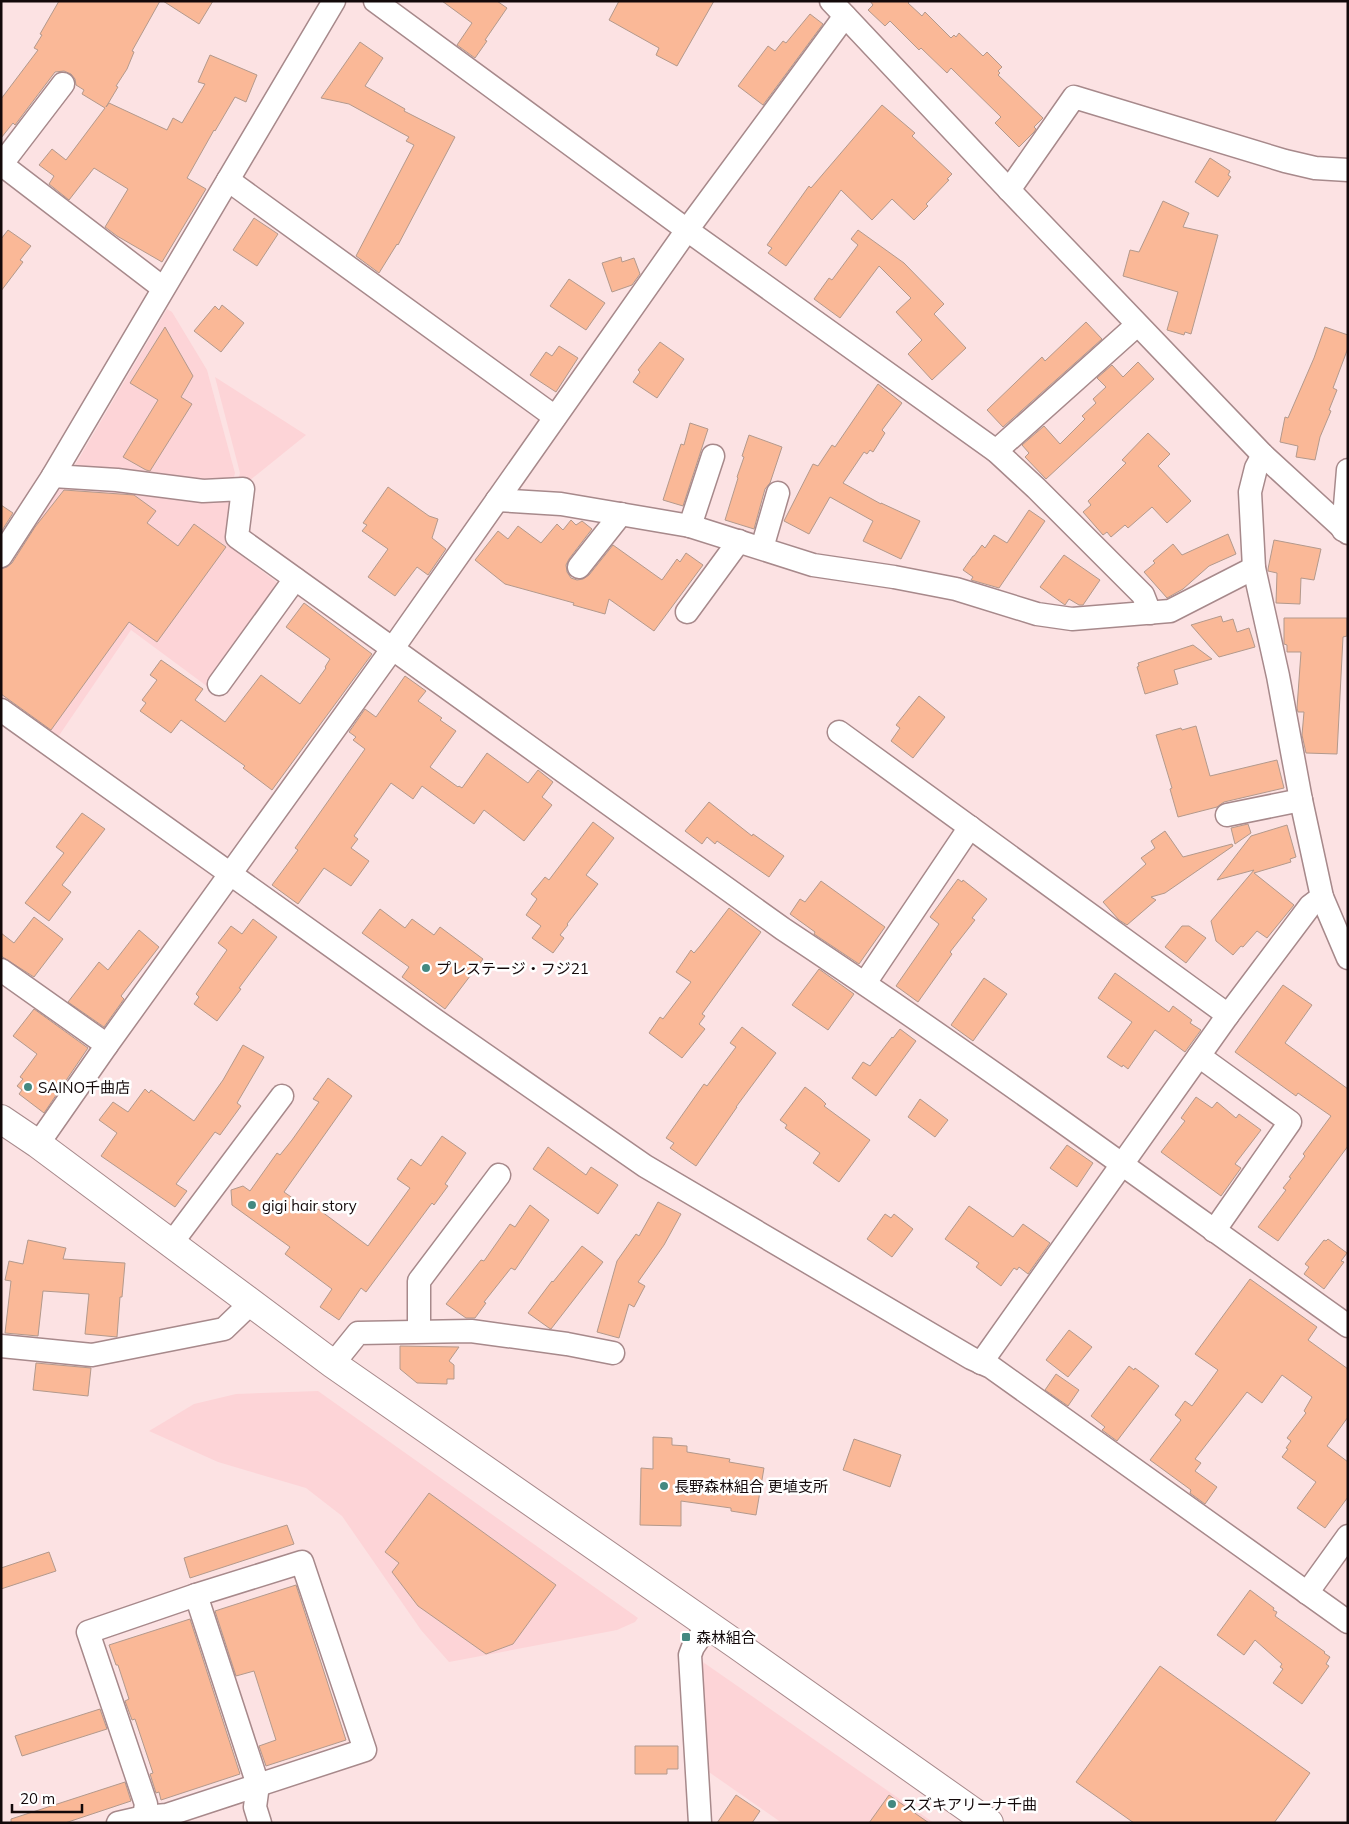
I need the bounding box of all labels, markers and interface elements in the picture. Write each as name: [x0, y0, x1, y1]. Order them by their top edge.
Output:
place label: プレステージ・フジ21: [436, 959, 589, 978]
marker: プレステージ・フジ21: [420, 962, 432, 974]
place label: SAINO千曲店: [38, 1078, 130, 1097]
marker: SAINO千曲店: [22, 1081, 34, 1093]
place label: gigi hair story: [262, 1196, 357, 1215]
marker: gigi hair story: [246, 1199, 258, 1211]
place label: 長野森林組合 更埴支所: [674, 1477, 828, 1496]
marker: 長野森林組合 更埴支所: [658, 1480, 670, 1492]
place label: 森林組合: [696, 1628, 756, 1647]
marker: 森林組合: [680, 1631, 692, 1643]
scale bar: [12, 1782, 82, 1814]
text: 20 m: [20, 1789, 55, 1808]
place label: スズキアリーナ千曲: [902, 1795, 1037, 1814]
marker: スズキアリーナ千曲: [886, 1798, 898, 1810]

